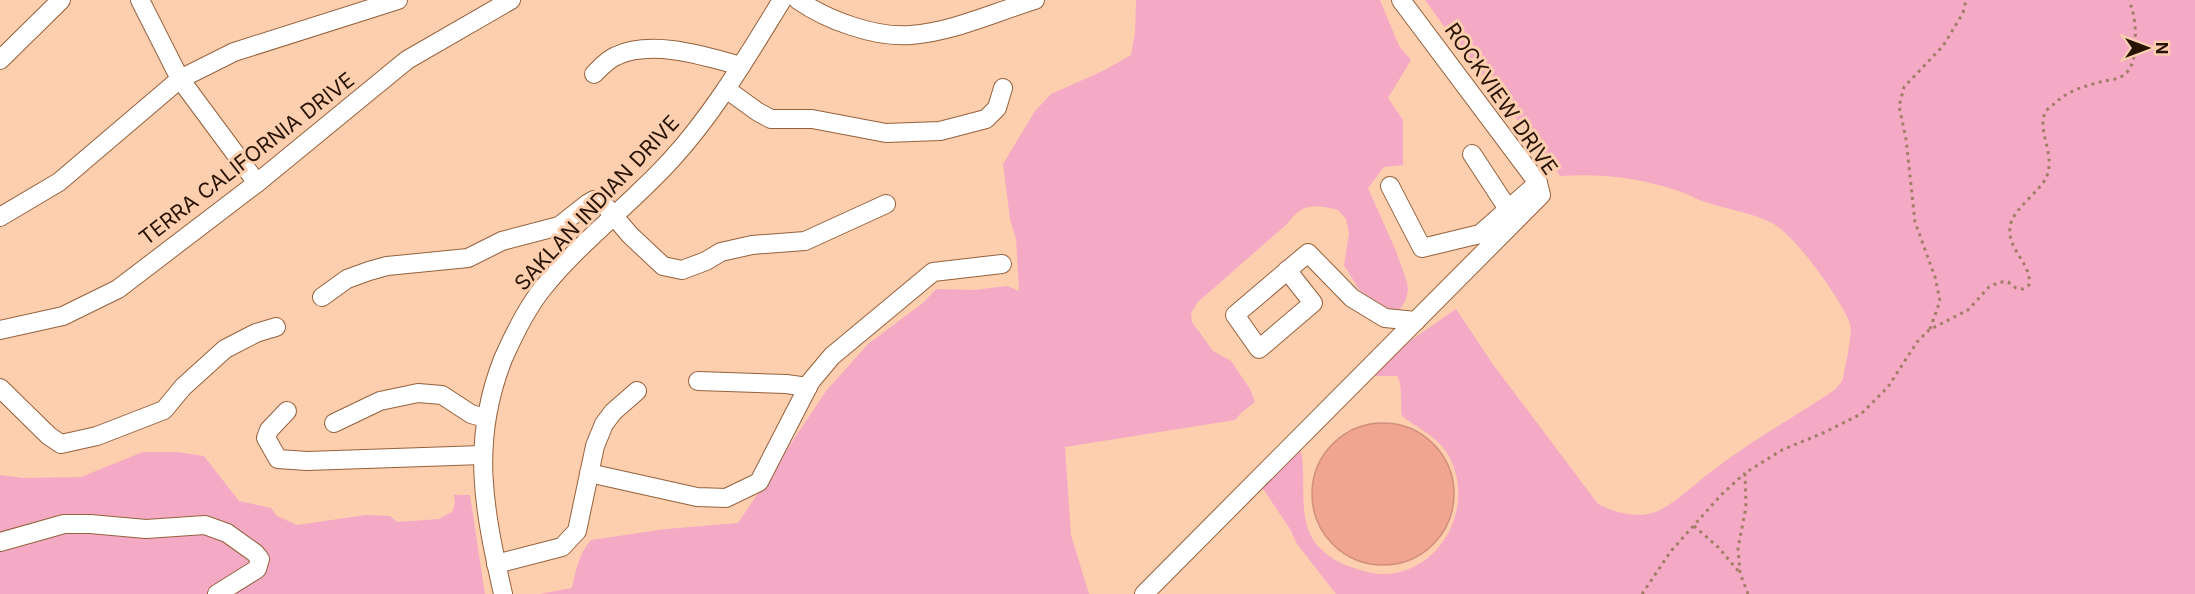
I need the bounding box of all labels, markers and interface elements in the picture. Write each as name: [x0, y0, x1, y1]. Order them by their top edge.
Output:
street label: ROCKVIEW DRIVE: [1440, 18, 1563, 180]
north arrow: [2117, 18, 2177, 78]
text: N: [2152, 42, 2172, 54]
street label: TERRA CALIFORNIA DRIVE: [134, 67, 359, 250]
street label: SAKLAN INDIAN DRIVE: [509, 110, 684, 295]

